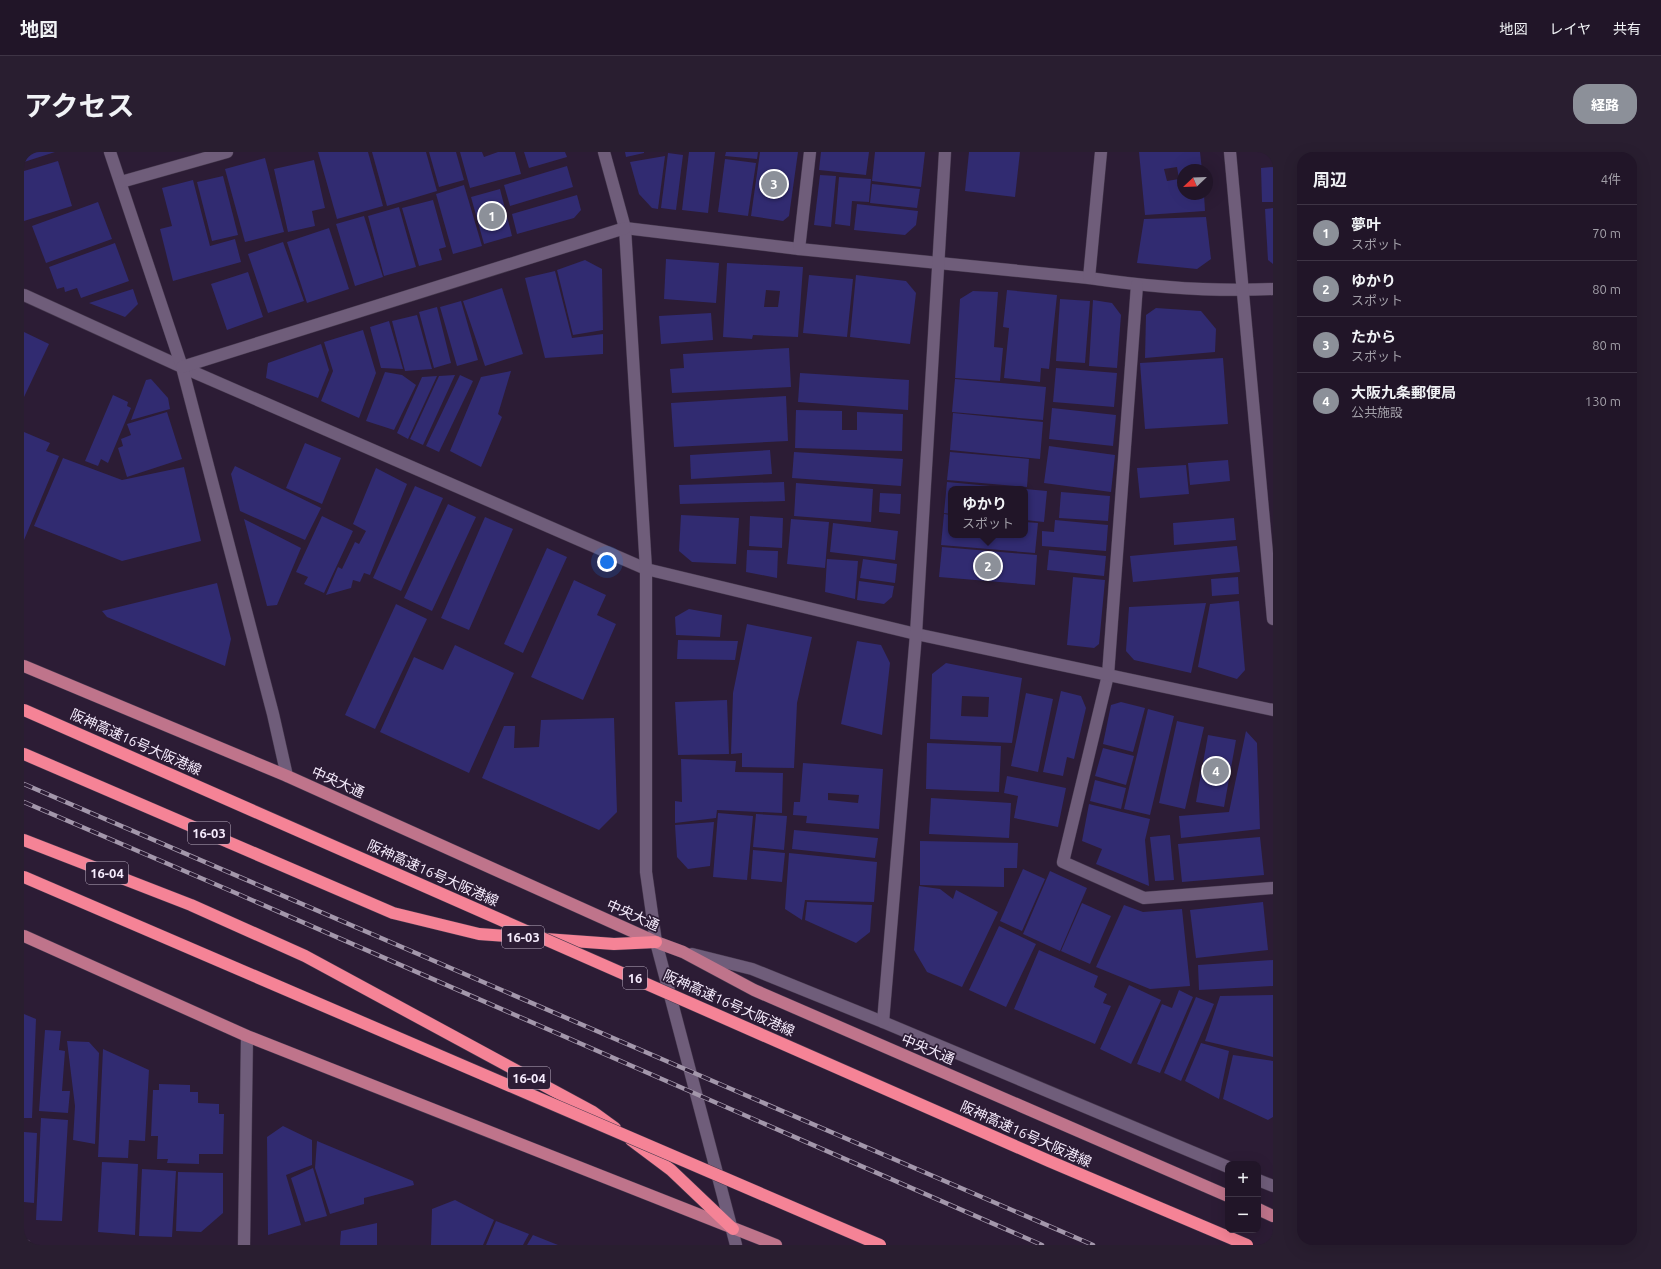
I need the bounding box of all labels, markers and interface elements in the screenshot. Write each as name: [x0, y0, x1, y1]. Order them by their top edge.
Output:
text: 地図: [20, 18, 58, 40]
text: 地図: [1499, 21, 1527, 37]
text: レイヤ: [1549, 21, 1591, 37]
text: 共有: [1613, 21, 1641, 37]
button: 経路: [1573, 84, 1637, 124]
text: アクセス: [24, 90, 135, 121]
north arrow: [1177, 164, 1213, 200]
pin: 3: [761, 169, 787, 199]
text: 周辺: [1313, 170, 1347, 189]
text: 4件: [1601, 172, 1621, 186]
pin: 1: [479, 201, 505, 231]
text: 夢叶: [1351, 216, 1381, 233]
text: 1: [1322, 226, 1330, 240]
text: 70 m: [1592, 226, 1621, 240]
text: スポット: [1351, 237, 1403, 251]
text: ゆかり: [1351, 272, 1396, 289]
text: 2: [1322, 282, 1330, 296]
text: 80 m: [1592, 282, 1621, 296]
text: スポット: [1351, 293, 1403, 307]
text: たから: [1351, 328, 1396, 345]
text: 3: [1322, 338, 1330, 352]
text: 80 m: [1592, 338, 1621, 352]
text: スポット: [1351, 349, 1403, 363]
text: 大阪九条郵便局: [1351, 384, 1456, 401]
text: 4: [1322, 394, 1330, 408]
text: 130 m: [1585, 394, 1621, 408]
text: 公共施設: [1351, 405, 1403, 419]
popup: [948, 486, 1028, 538]
text: ゆかり: [962, 495, 1007, 512]
text: スポット: [962, 516, 1014, 530]
pin: 2: [975, 551, 1001, 581]
your location: [597, 552, 617, 572]
street label: 阪神高速16号大阪港線: [68, 706, 204, 778]
pin: 4: [1203, 756, 1229, 786]
street label: 中央大通: [309, 763, 367, 801]
road number: 16-03: [188, 822, 230, 844]
street label: 阪神高速16号大阪港線: [365, 837, 501, 909]
road number: 16-04: [86, 862, 128, 884]
street label: 中央大通: [604, 896, 662, 934]
road number: 16-03: [502, 926, 544, 948]
road number: 16: [623, 967, 647, 989]
street label: 阪神高速16号大阪港線: [661, 967, 797, 1039]
street label: 中央大通: [899, 1031, 957, 1067]
road number: 16-04: [508, 1067, 550, 1089]
street label: 阪神高速16号大阪港線: [958, 1098, 1094, 1170]
map controls: [1225, 1161, 1261, 1233]
button: +: [1225, 1161, 1261, 1197]
button: −: [1225, 1197, 1261, 1233]

